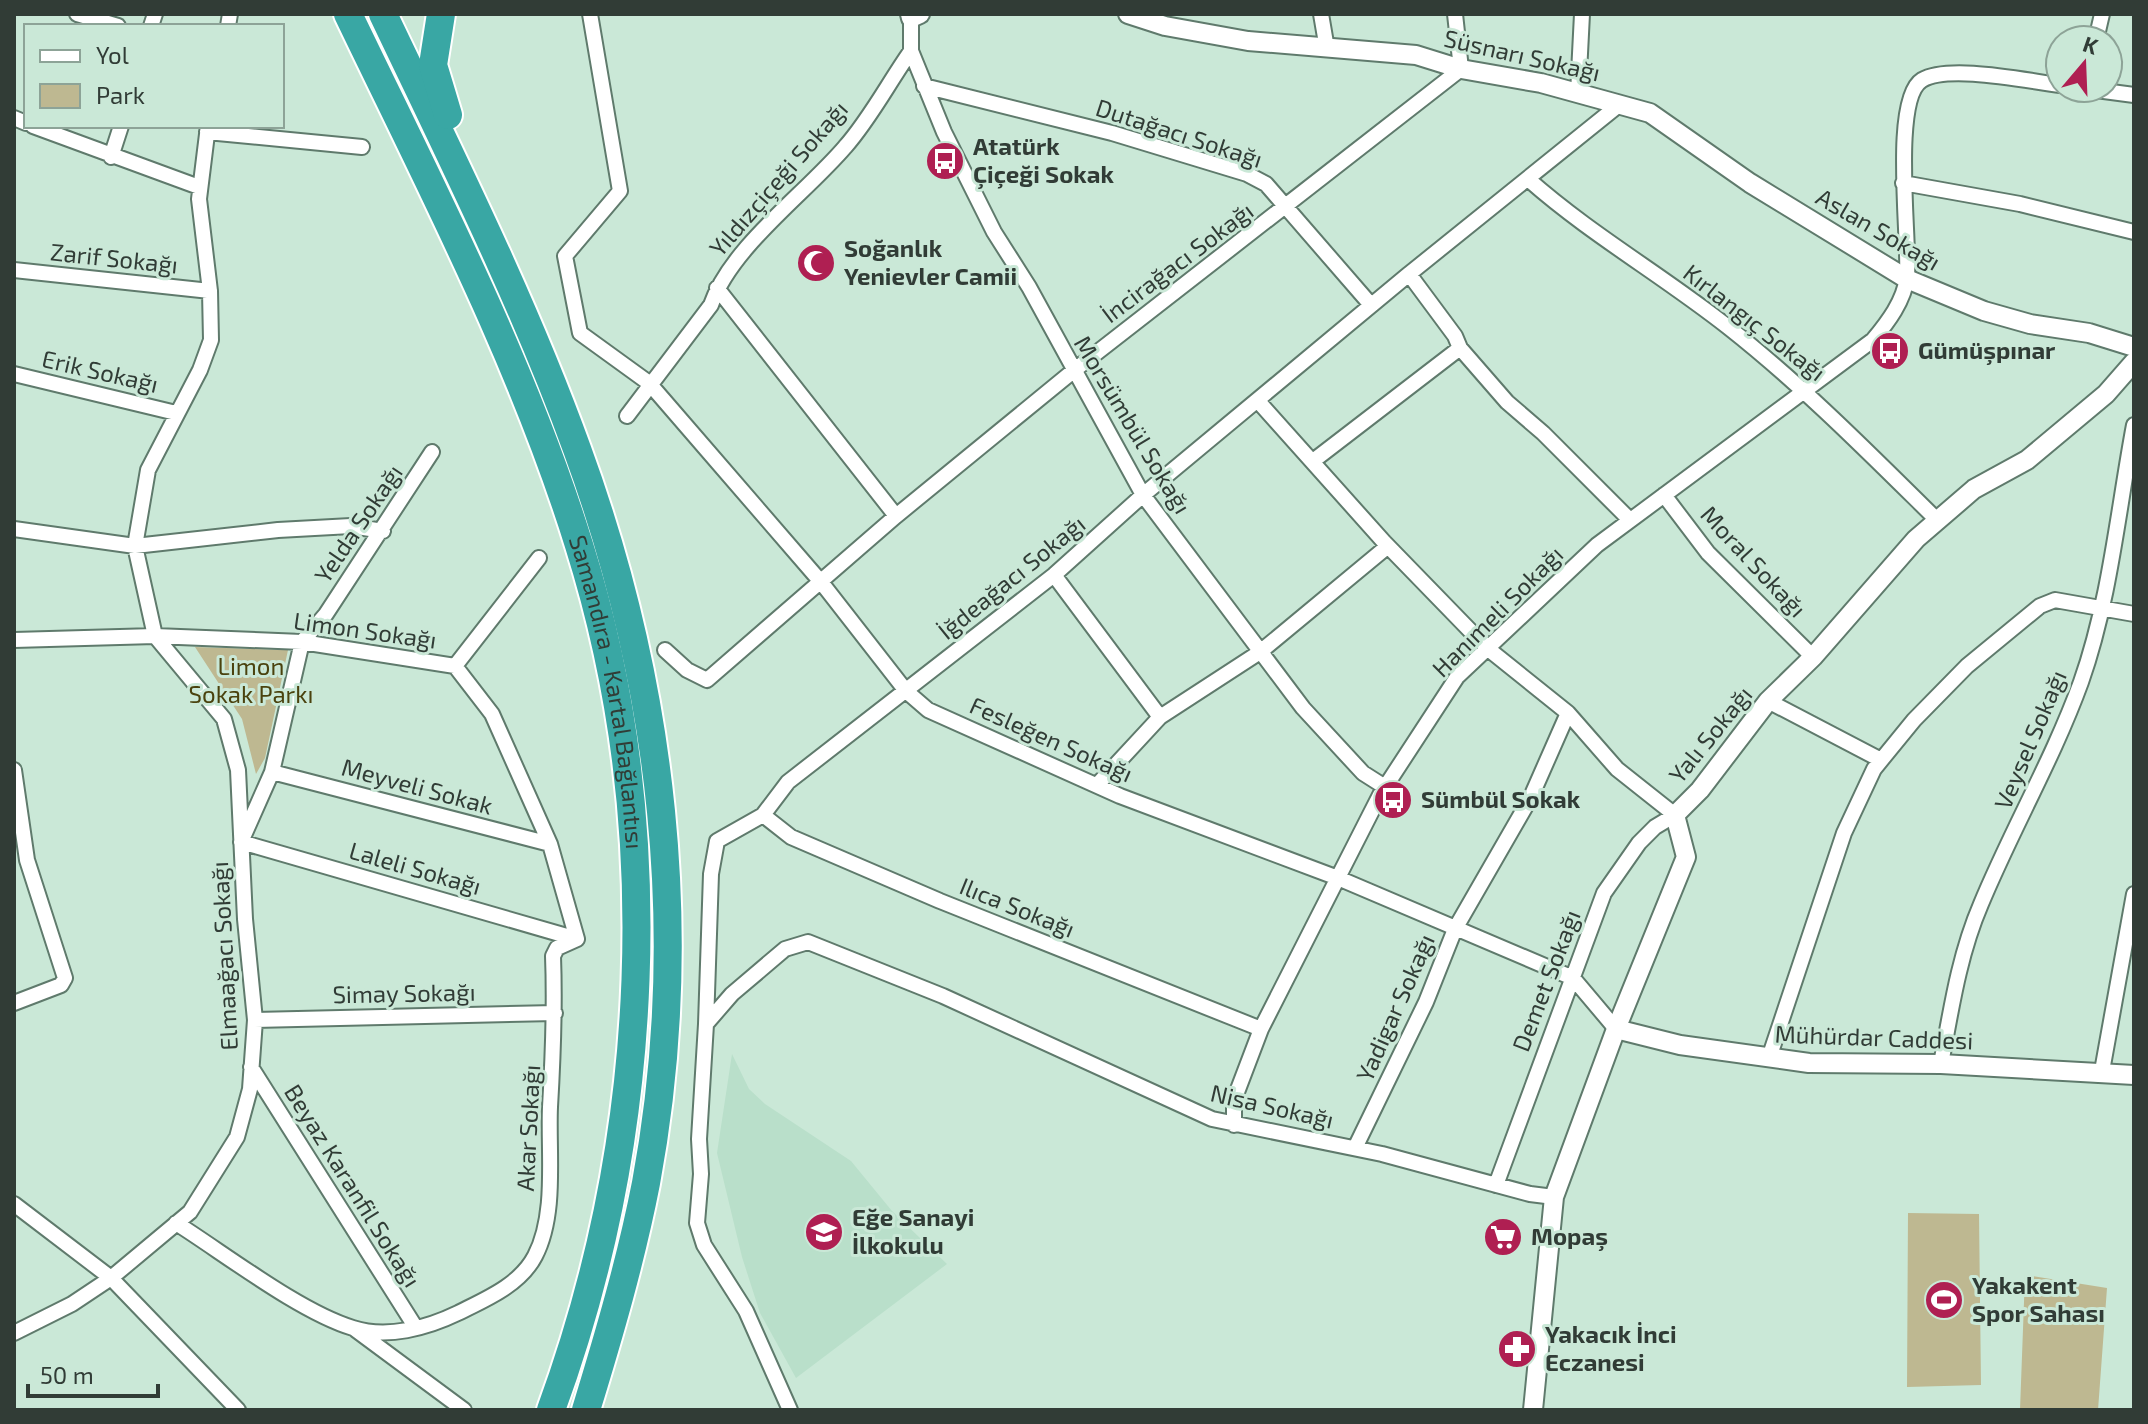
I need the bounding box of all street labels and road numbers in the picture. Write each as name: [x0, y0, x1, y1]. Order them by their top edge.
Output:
street label: Süsnarı Sokağı: [1441, 22, 1603, 87]
street label: Dutağacı Sokağı: [1093, 92, 1266, 173]
street label: Yıldızçiçeği Sokağı: [703, 95, 854, 262]
street label: Aslan Sokağı: [1811, 181, 1946, 276]
street label: İncirağacı Sokağı: [1096, 195, 1259, 328]
street label: Zarif Sokağı: [49, 236, 179, 279]
street label: Kırlangıç Sokağı: [1677, 257, 1832, 387]
street label: Morsümbül Sokağı: [1069, 330, 1198, 518]
street label: Erik Sokağı: [39, 343, 161, 398]
street label: Yelda Sokağı: [308, 459, 408, 588]
street label: Moral Sokağı: [1695, 499, 1813, 623]
street label: İğdeağacı Sokağı: [932, 509, 1090, 645]
street label: Samandıra - Kartal Bağlantısı: [564, 531, 650, 850]
street label: Hanımeli Sokağı: [1425, 539, 1568, 682]
street label: Limon Sokağı: [292, 605, 439, 654]
street label: Veysel Sokağı: [1987, 666, 2072, 813]
street label: Yalı Sokağı: [1662, 680, 1758, 788]
street label: Fesleğen Sokağı: [966, 690, 1137, 787]
street label: Meyveli Sokak: [339, 751, 496, 820]
street label: Laleli Sokağı: [346, 835, 485, 900]
street label: Elmaağacı Sokağı: [204, 861, 243, 1051]
street label: Ilıca Sokağı: [956, 870, 1079, 943]
street label: Demet Sokağı: [1505, 906, 1586, 1055]
street label: Yadigar Sokağı: [1349, 929, 1440, 1085]
street label: Simay Sokağı: [332, 977, 476, 1008]
street label: Mühürdar Caddesi: [1774, 1019, 1974, 1054]
street label: Akar Sokağı: [510, 1064, 545, 1192]
street label: Nisa Sokağı: [1208, 1077, 1337, 1134]
street label: Beyaz Karanfil Sokağı: [279, 1079, 427, 1292]

